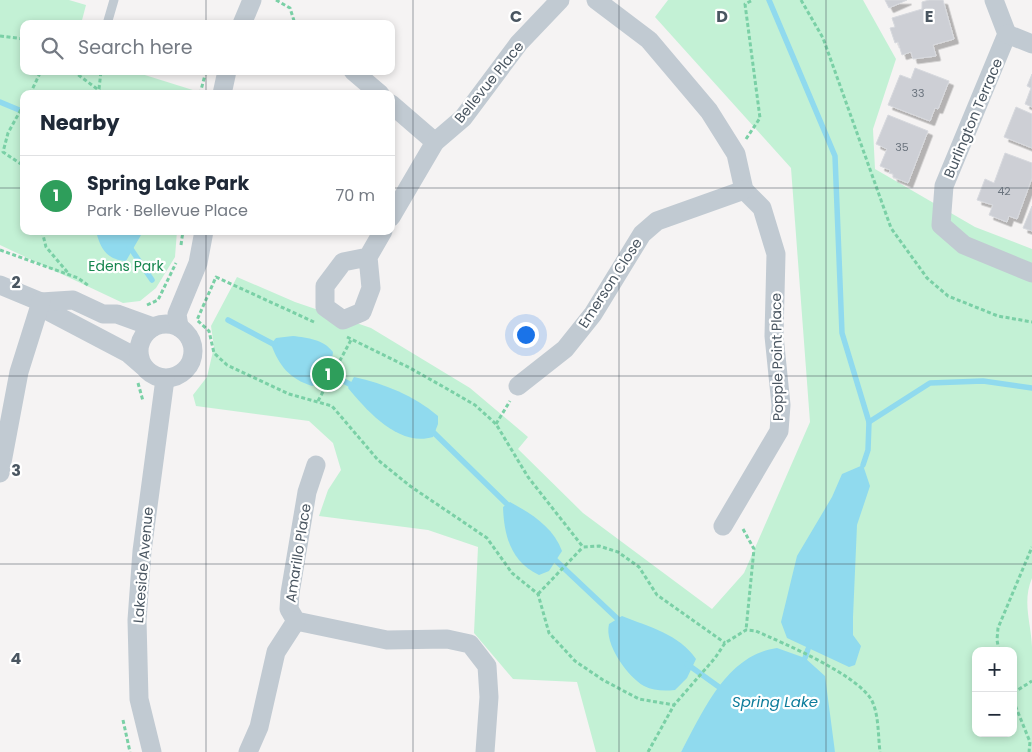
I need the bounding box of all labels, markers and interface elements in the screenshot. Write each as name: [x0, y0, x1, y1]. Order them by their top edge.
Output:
text: C: [510, 5, 522, 28]
text: D: [716, 5, 728, 28]
text: E: [925, 5, 933, 28]
search box: [20, 20, 395, 75]
icon: search: [38, 34, 66, 62]
text: Search here: [78, 34, 192, 61]
street label: Bellevue Place: [450, 37, 529, 127]
street label: Burlington Terrace: [939, 55, 1007, 181]
house number: 33: [912, 85, 924, 101]
text: Nearby: [40, 108, 120, 137]
house number: 35: [895, 139, 909, 155]
text: Spring Lake Park: [87, 170, 249, 197]
house number: 42: [997, 183, 1011, 199]
text: 1: [53, 184, 59, 207]
text: 70 m: [335, 184, 375, 207]
text: Park · Bellevue Place: [87, 199, 248, 222]
street label: Emerson Close: [573, 234, 647, 332]
park label: Edens Park: [88, 256, 164, 276]
text: 2: [11, 271, 21, 294]
street label: Popple Point Place: [766, 292, 788, 421]
your location: [513, 322, 539, 348]
pin: 1: [312, 355, 344, 393]
text: 3: [11, 459, 21, 482]
street label: Amarillo Place: [280, 502, 316, 604]
street label: Lakeside Avenue: [128, 506, 158, 624]
text: 4: [11, 647, 22, 670]
map controls: [972, 647, 1017, 737]
button: +: [972, 647, 1017, 692]
water label: Spring Lake: [732, 691, 818, 712]
button: −: [972, 692, 1017, 737]

